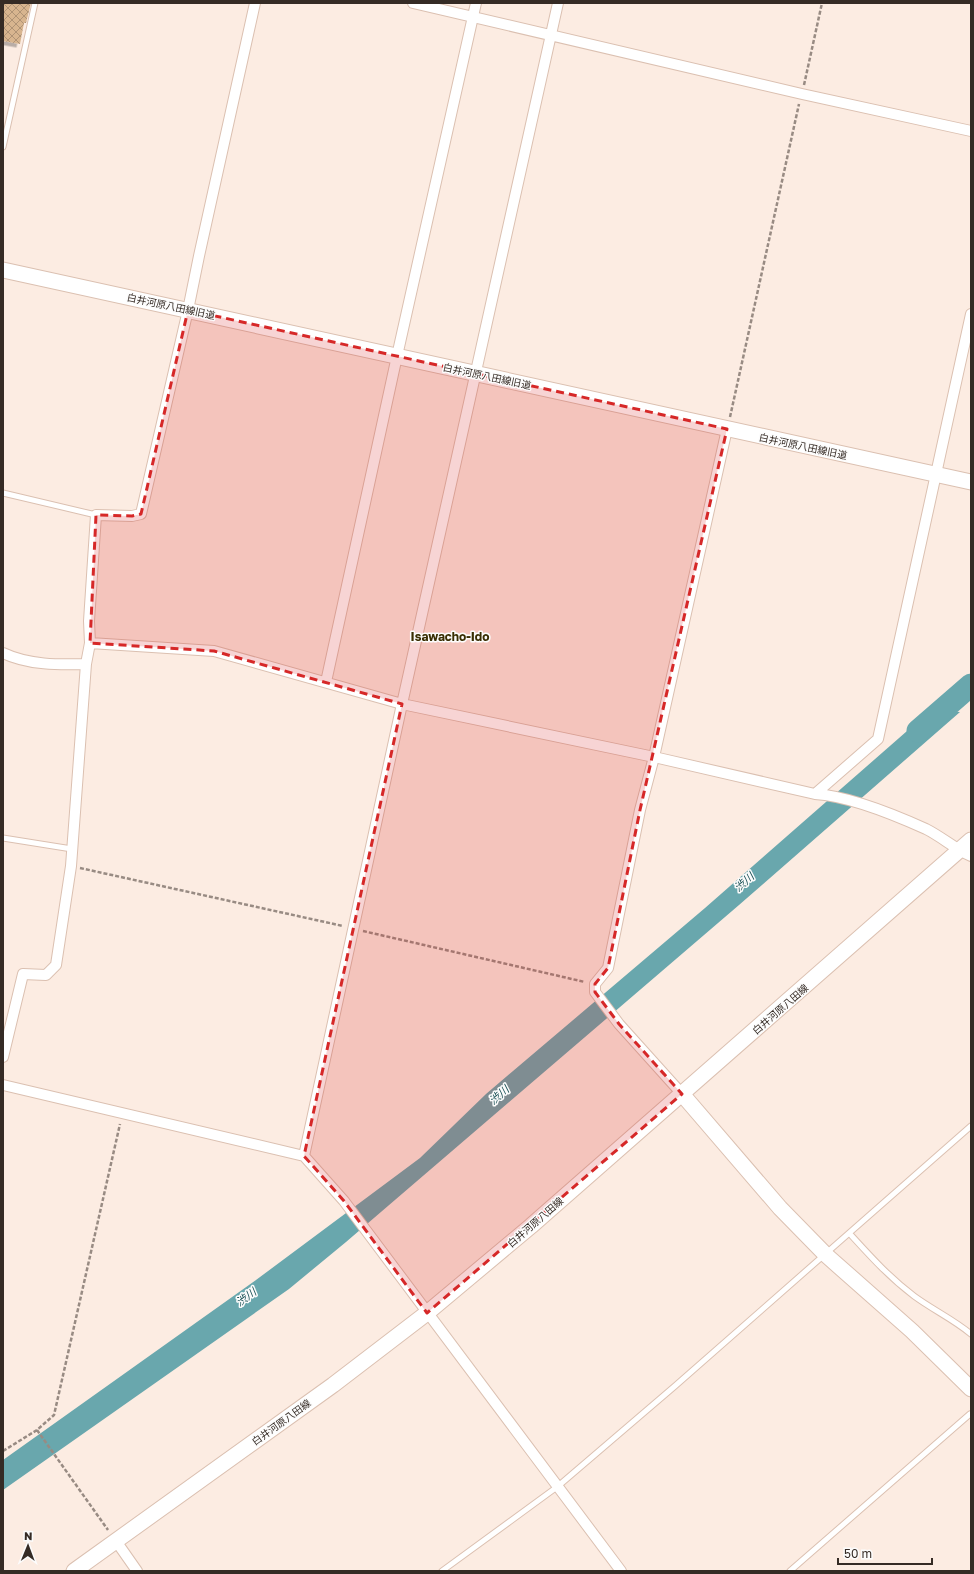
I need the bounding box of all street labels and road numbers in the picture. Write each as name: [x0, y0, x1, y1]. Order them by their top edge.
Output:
street label: 白井河原八田線旧道: [126, 291, 216, 321]
street label: 白井河原八田線旧道: [442, 361, 532, 391]
street label: 白井河原八田線旧道: [758, 431, 848, 461]
street label: 白井河原八田線: [750, 982, 810, 1036]
street label: 白井河原八田線: [505, 1195, 565, 1249]
street label: 白井河原八田線: [249, 1397, 313, 1447]

